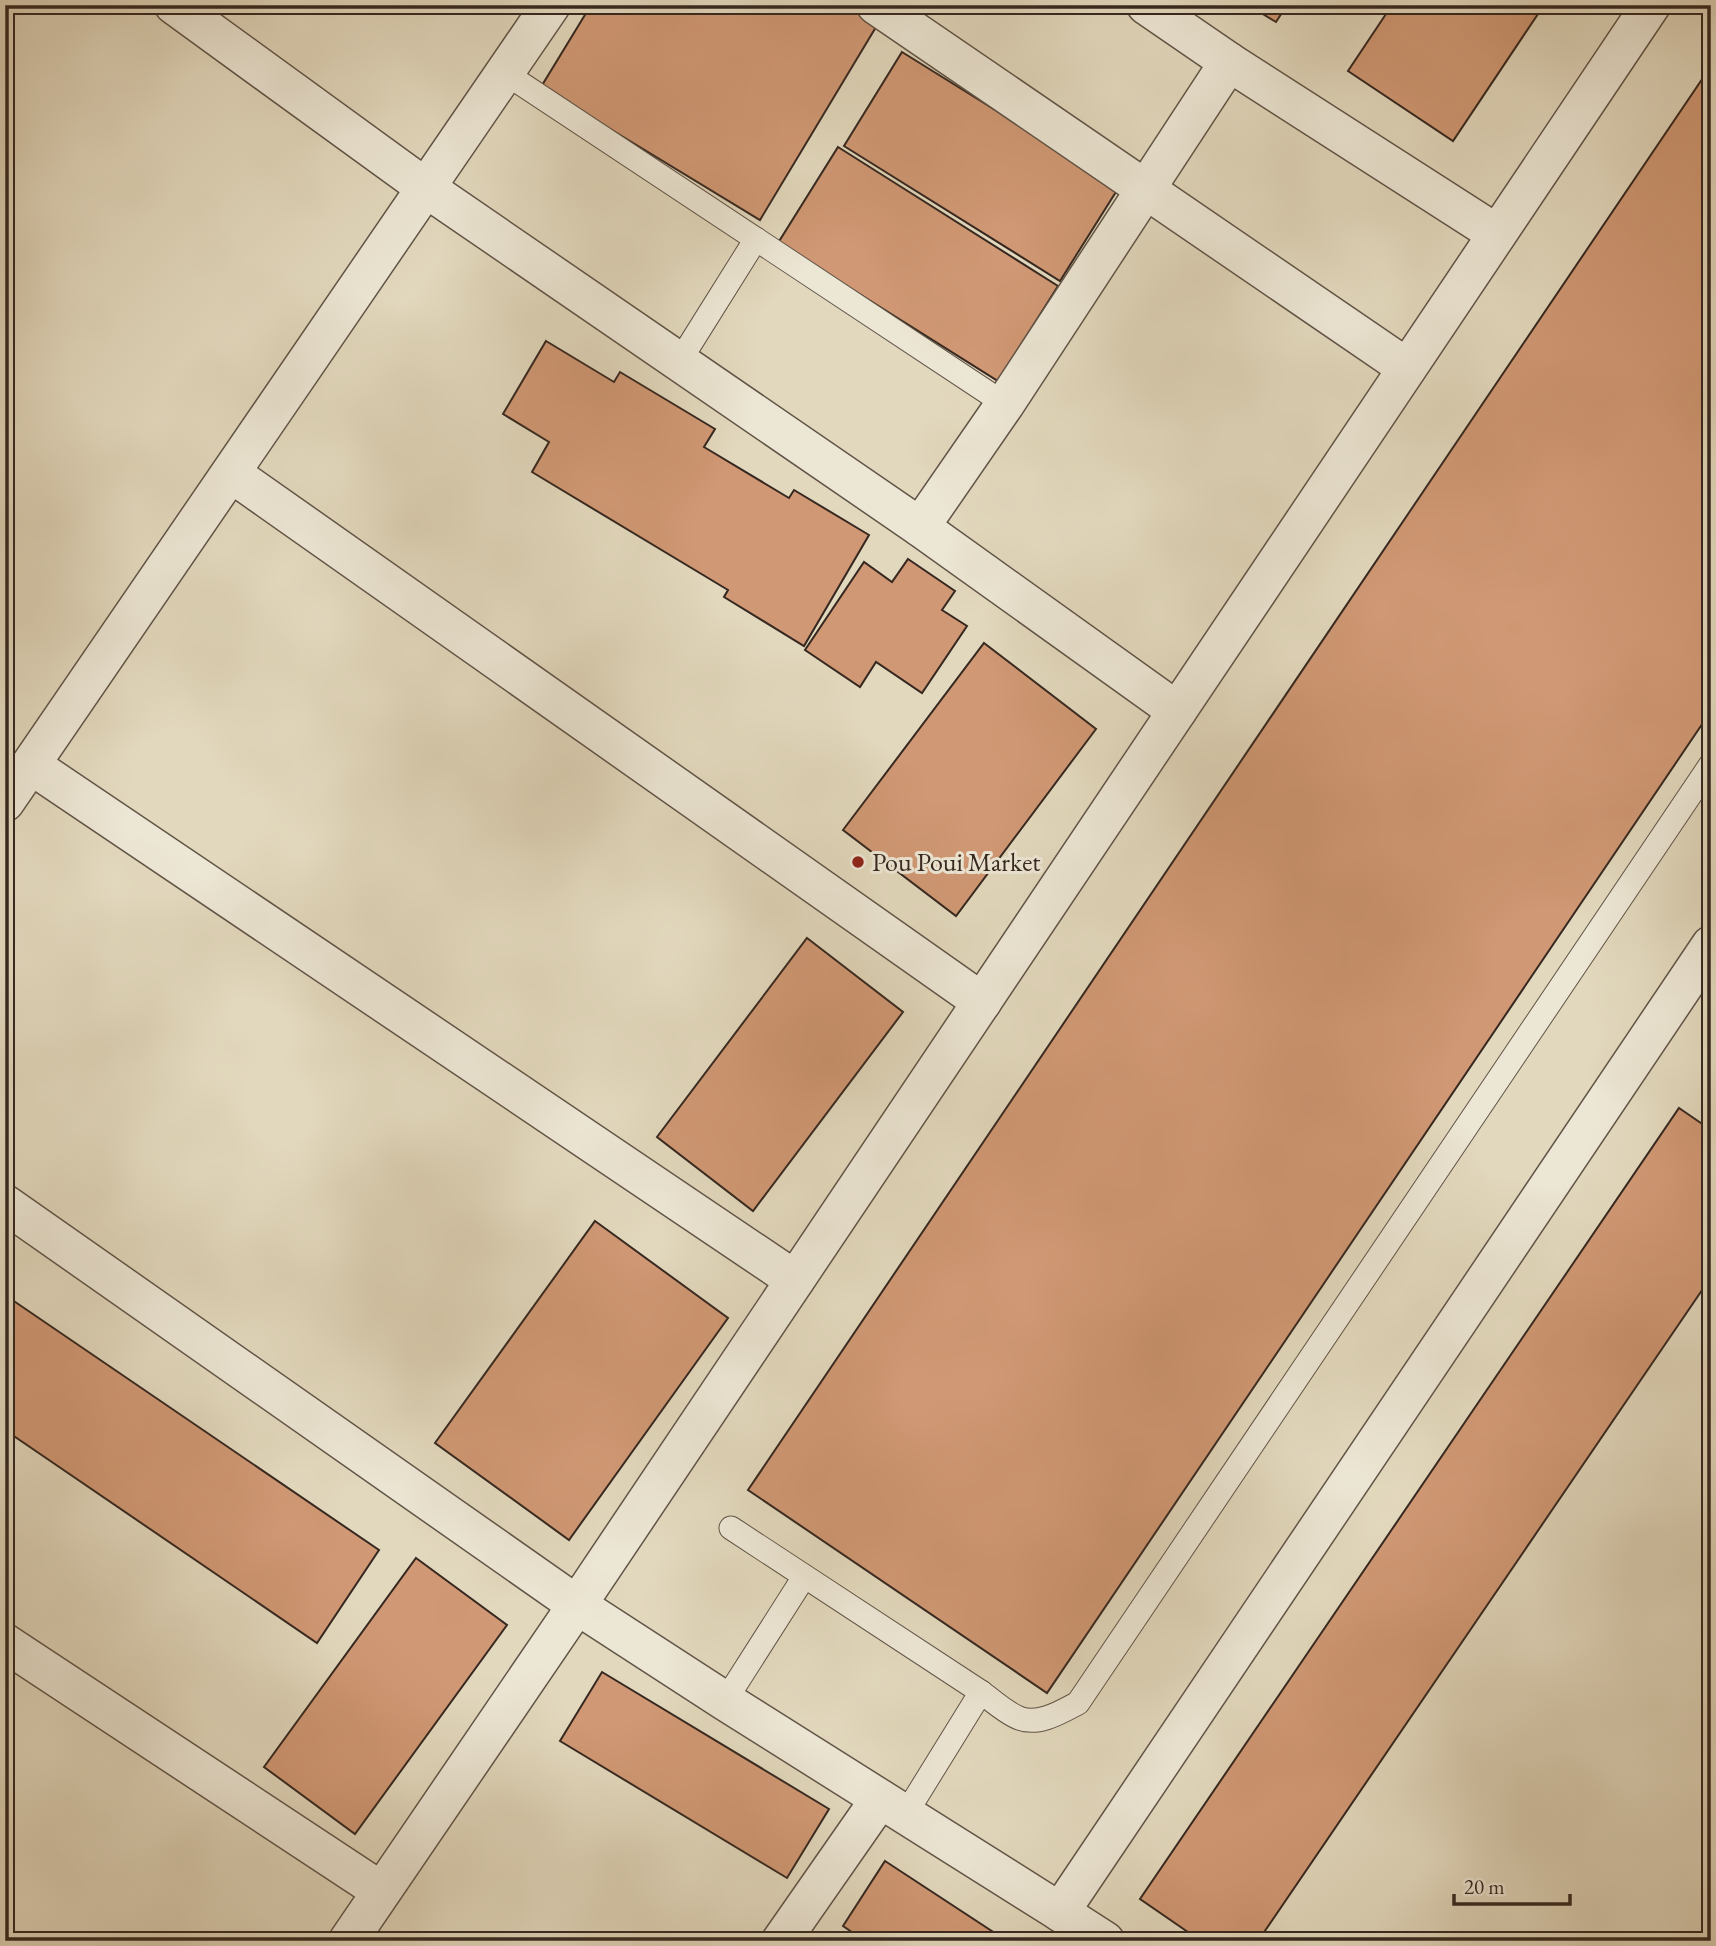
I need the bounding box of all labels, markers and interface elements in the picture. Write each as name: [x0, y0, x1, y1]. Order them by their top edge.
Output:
place label: Pou Poui Market: [872, 845, 1040, 879]
marker: Pou Poui Market: [850, 854, 866, 870]
scale bar: [1454, 1862, 1569, 1906]
text: 20 m: [1464, 1873, 1505, 1900]

